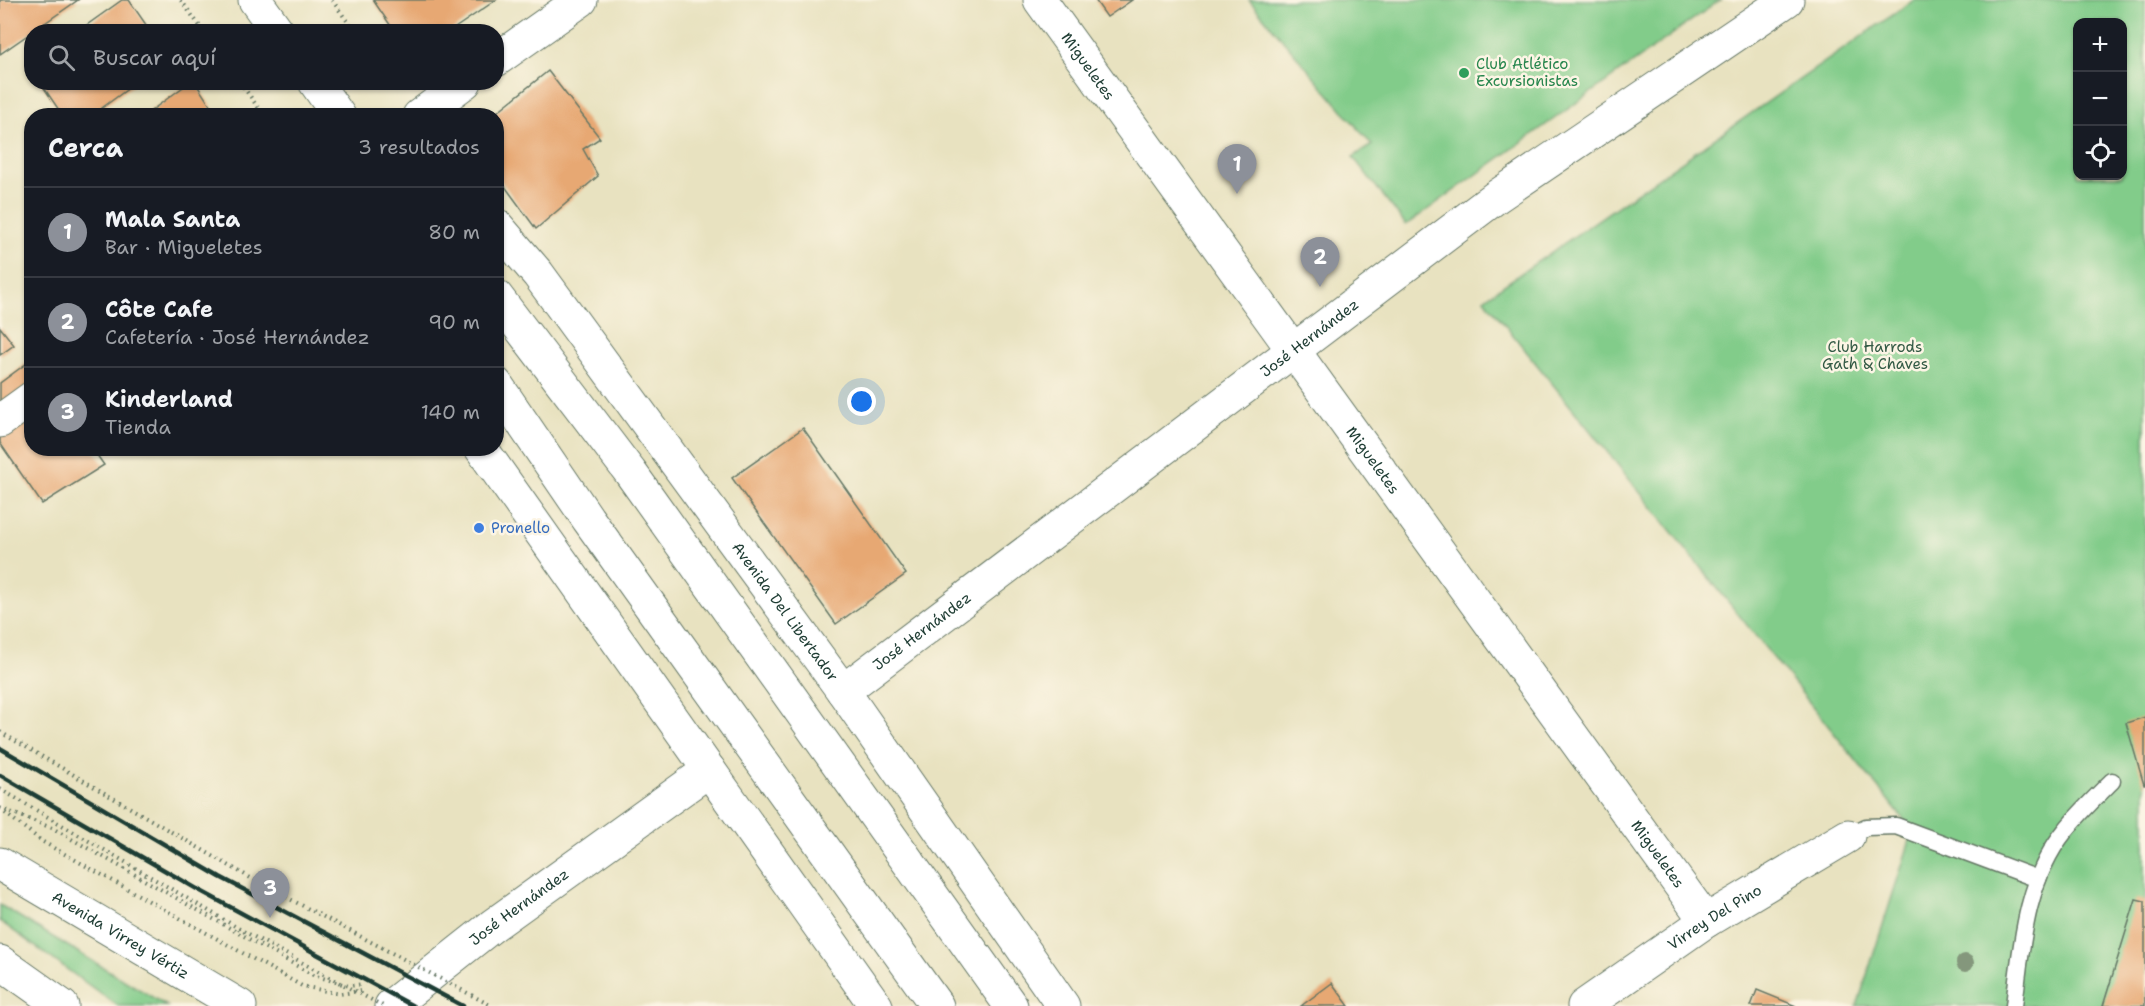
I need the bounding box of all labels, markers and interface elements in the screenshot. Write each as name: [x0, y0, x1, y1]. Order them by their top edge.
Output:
map controls: [2073, 18, 2127, 180]
button: +: [2073, 18, 2127, 72]
search box: [24, 24, 504, 90]
street label: Migueletes: [1057, 29, 1119, 104]
icon: search: [45, 41, 78, 74]
text: Buscar aquí: [93, 43, 216, 72]
place label: Club Atlético Excursionistas: [1476, 54, 1578, 91]
marker: Club Atlético Excursionistas: [1457, 66, 1471, 80]
button: −: [2073, 72, 2127, 126]
button: locate: [2073, 126, 2127, 180]
text: Cerca: [48, 130, 123, 165]
text: 3 resultados: [358, 134, 480, 160]
pin: 1: [1218, 144, 1256, 194]
text: Mala Santa: [105, 205, 240, 234]
text: 1: [63, 219, 72, 245]
text: 80 m: [428, 219, 480, 245]
text: Bar · Migueletes: [105, 234, 263, 260]
pin: 2: [1300, 238, 1340, 287]
street label: José Hernández: [1256, 294, 1363, 382]
text: Côte Cafe: [105, 295, 213, 324]
text: 2: [61, 309, 75, 335]
text: 90 m: [428, 309, 480, 335]
text: Cafetería · José Hernández: [105, 324, 370, 350]
park label: Club Harrods Gath & Chaves: [1822, 337, 1928, 374]
text: Kinderland: [105, 385, 233, 414]
your location: [847, 387, 876, 416]
text: 3: [61, 399, 75, 425]
text: 140 m: [421, 399, 480, 425]
text: Tienda: [105, 414, 171, 440]
street label: Migueletes: [1342, 422, 1404, 498]
place label: Pronello: [491, 518, 550, 538]
marker: Pronello: [472, 521, 486, 535]
street label: Avenida Del Libertador: [727, 538, 843, 685]
street label: José Hernández: [869, 588, 975, 675]
street label: Migueletes: [1626, 816, 1689, 892]
street label: José Hernández: [465, 864, 573, 950]
pin: 3: [250, 868, 290, 918]
street label: Virrey Del Pino: [1664, 880, 1765, 955]
street label: Avenida Virrey Vértiz: [48, 887, 193, 984]

